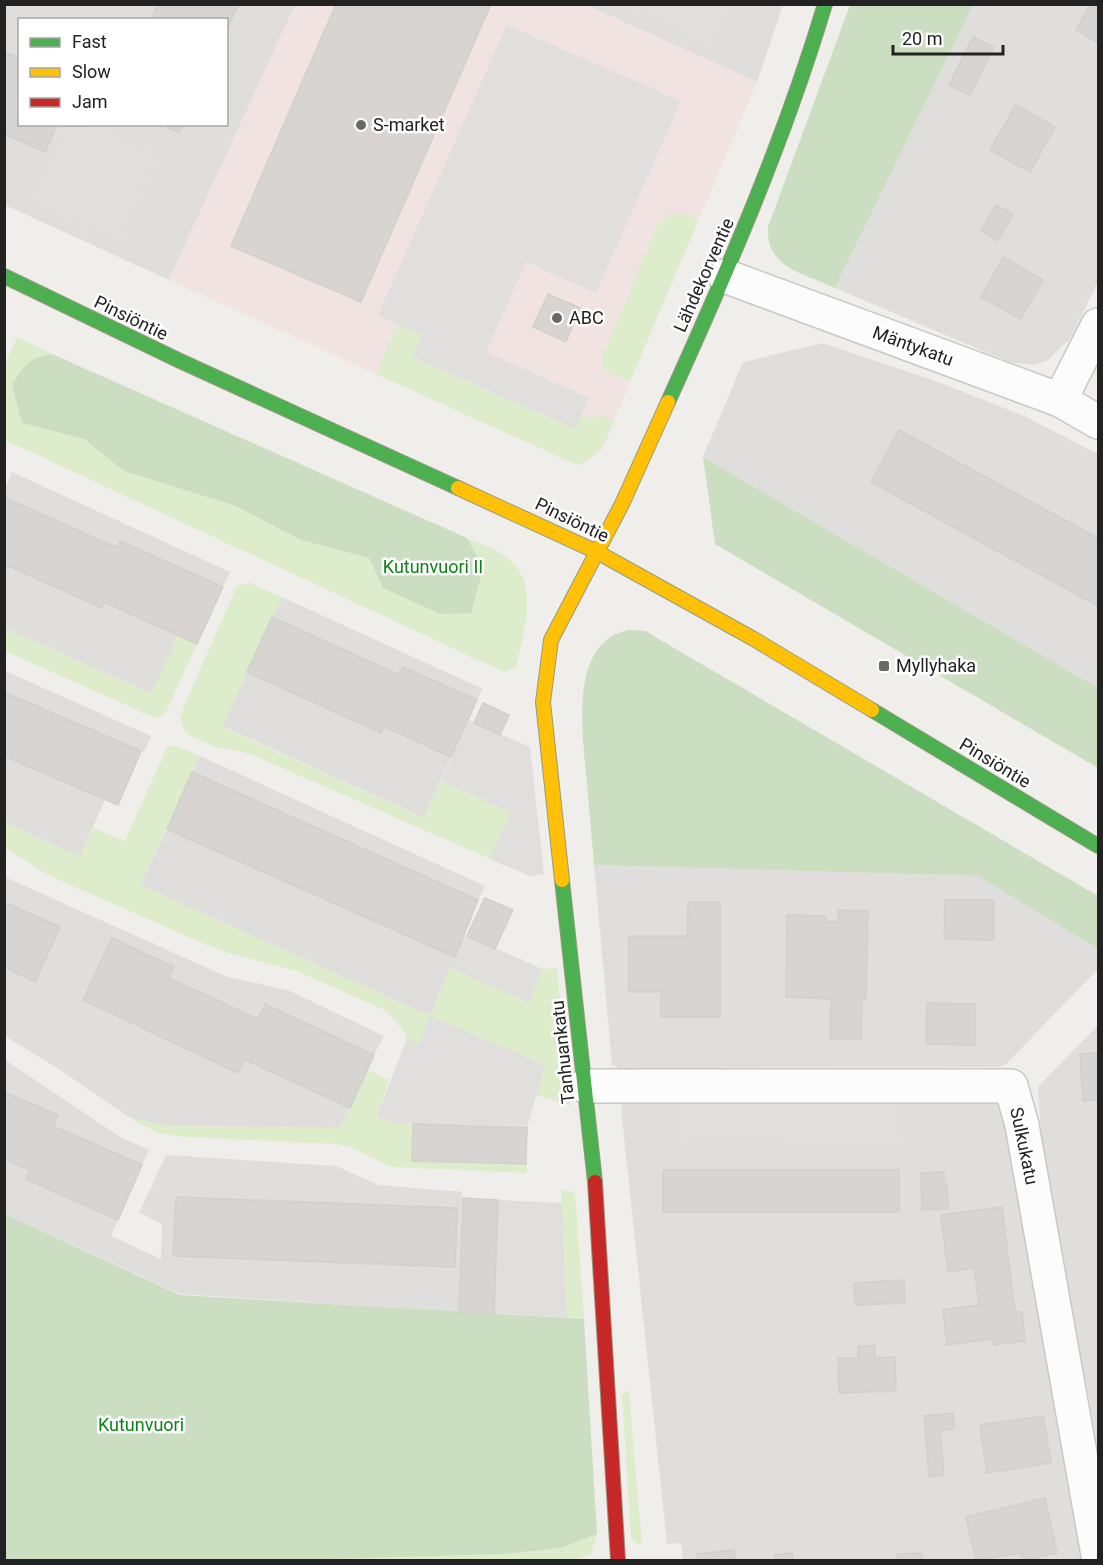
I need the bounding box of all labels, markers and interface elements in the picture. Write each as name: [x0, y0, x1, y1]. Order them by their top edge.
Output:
legend: [18, 18, 228, 126]
scale bar: [893, 18, 1002, 56]
text: 20 m: [902, 28, 942, 49]
text: Fast: [72, 31, 107, 52]
text: Slow: [72, 61, 111, 82]
text: Jam: [72, 91, 108, 112]
place label: S-market: [373, 114, 445, 135]
marker: S-market: [354, 118, 368, 132]
street label: Lähdekorventie: [669, 214, 738, 335]
street label: Pinsiöntie: [91, 291, 171, 344]
place label: ABC: [569, 307, 604, 328]
marker: ABC: [550, 311, 564, 325]
street label: Mäntykatu: [870, 321, 957, 370]
street label: Pinsiöntie: [532, 493, 612, 546]
park label: Kutunvuori II: [383, 556, 483, 577]
place label: Myllyhaka: [896, 655, 976, 676]
marker: Myllyhaka: [877, 659, 891, 673]
street label: Pinsiöntie: [956, 733, 1035, 792]
street label: Tanhuankatu: [547, 999, 578, 1105]
street label: Sulkukatu: [1006, 1105, 1043, 1187]
park label: Kutunvuori: [98, 1414, 184, 1435]

